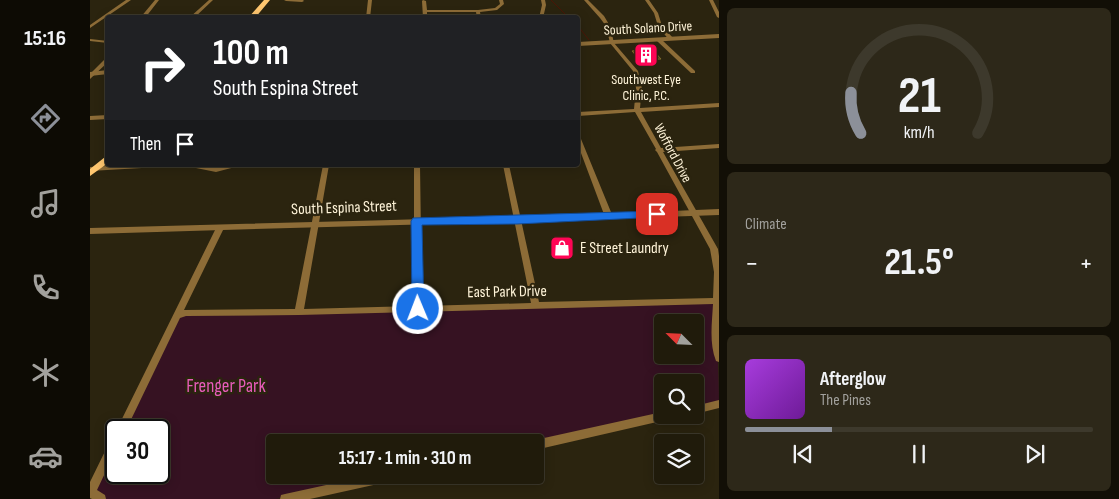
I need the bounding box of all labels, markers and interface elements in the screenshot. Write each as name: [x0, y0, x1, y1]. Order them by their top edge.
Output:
street label: South Solano Drive: [603, 17, 693, 39]
text: 15:16: [24, 25, 66, 52]
text: 100 m: [213, 32, 289, 75]
icon: right: [130, 35, 195, 100]
building icon: Southwest Eye Clinic, P.C.: [633, 42, 659, 68]
text: 21: [897, 65, 941, 128]
place label: Southwest Eye Clinic, P.C.: [611, 71, 681, 104]
text: South Espina Street: [213, 75, 358, 102]
icon: directions: [28, 101, 63, 136]
street label: Wofford Drive: [650, 121, 696, 185]
text: km/h: [904, 122, 934, 143]
icon: arrive: [171, 130, 199, 158]
text: Then: [130, 133, 161, 156]
icon: music: [28, 186, 63, 221]
pin: [636, 193, 678, 235]
street label: South Espina Street: [291, 197, 397, 219]
icon: arrive: [643, 200, 671, 228]
text: Climate: [745, 215, 787, 234]
shop icon: E Street Laundry: [549, 235, 575, 261]
place label: E Street Laundry: [580, 239, 669, 258]
text: 21.5°: [884, 240, 954, 285]
text: −: [745, 247, 759, 280]
text: +: [1079, 247, 1093, 280]
icon: phone: [28, 270, 63, 305]
position arrow: [391, 282, 443, 334]
street label: East Park Drive: [467, 282, 547, 302]
north arrow: [654, 314, 704, 364]
map controls: [654, 314, 704, 484]
icon: climate: [28, 355, 63, 390]
text: Afterglow: [820, 368, 886, 391]
button: search: [654, 374, 704, 424]
park label: Frenger Park: [186, 375, 266, 398]
text: The Pines: [820, 391, 871, 410]
speed limit sign: 30: [105, 419, 170, 484]
button: layers: [654, 434, 704, 484]
icon: car: [28, 439, 63, 474]
icon: previous: [789, 440, 817, 468]
icon: pause: [905, 440, 933, 468]
icon: next: [1021, 440, 1049, 468]
text: 15:17 · 1 min · 310 m: [339, 447, 471, 470]

